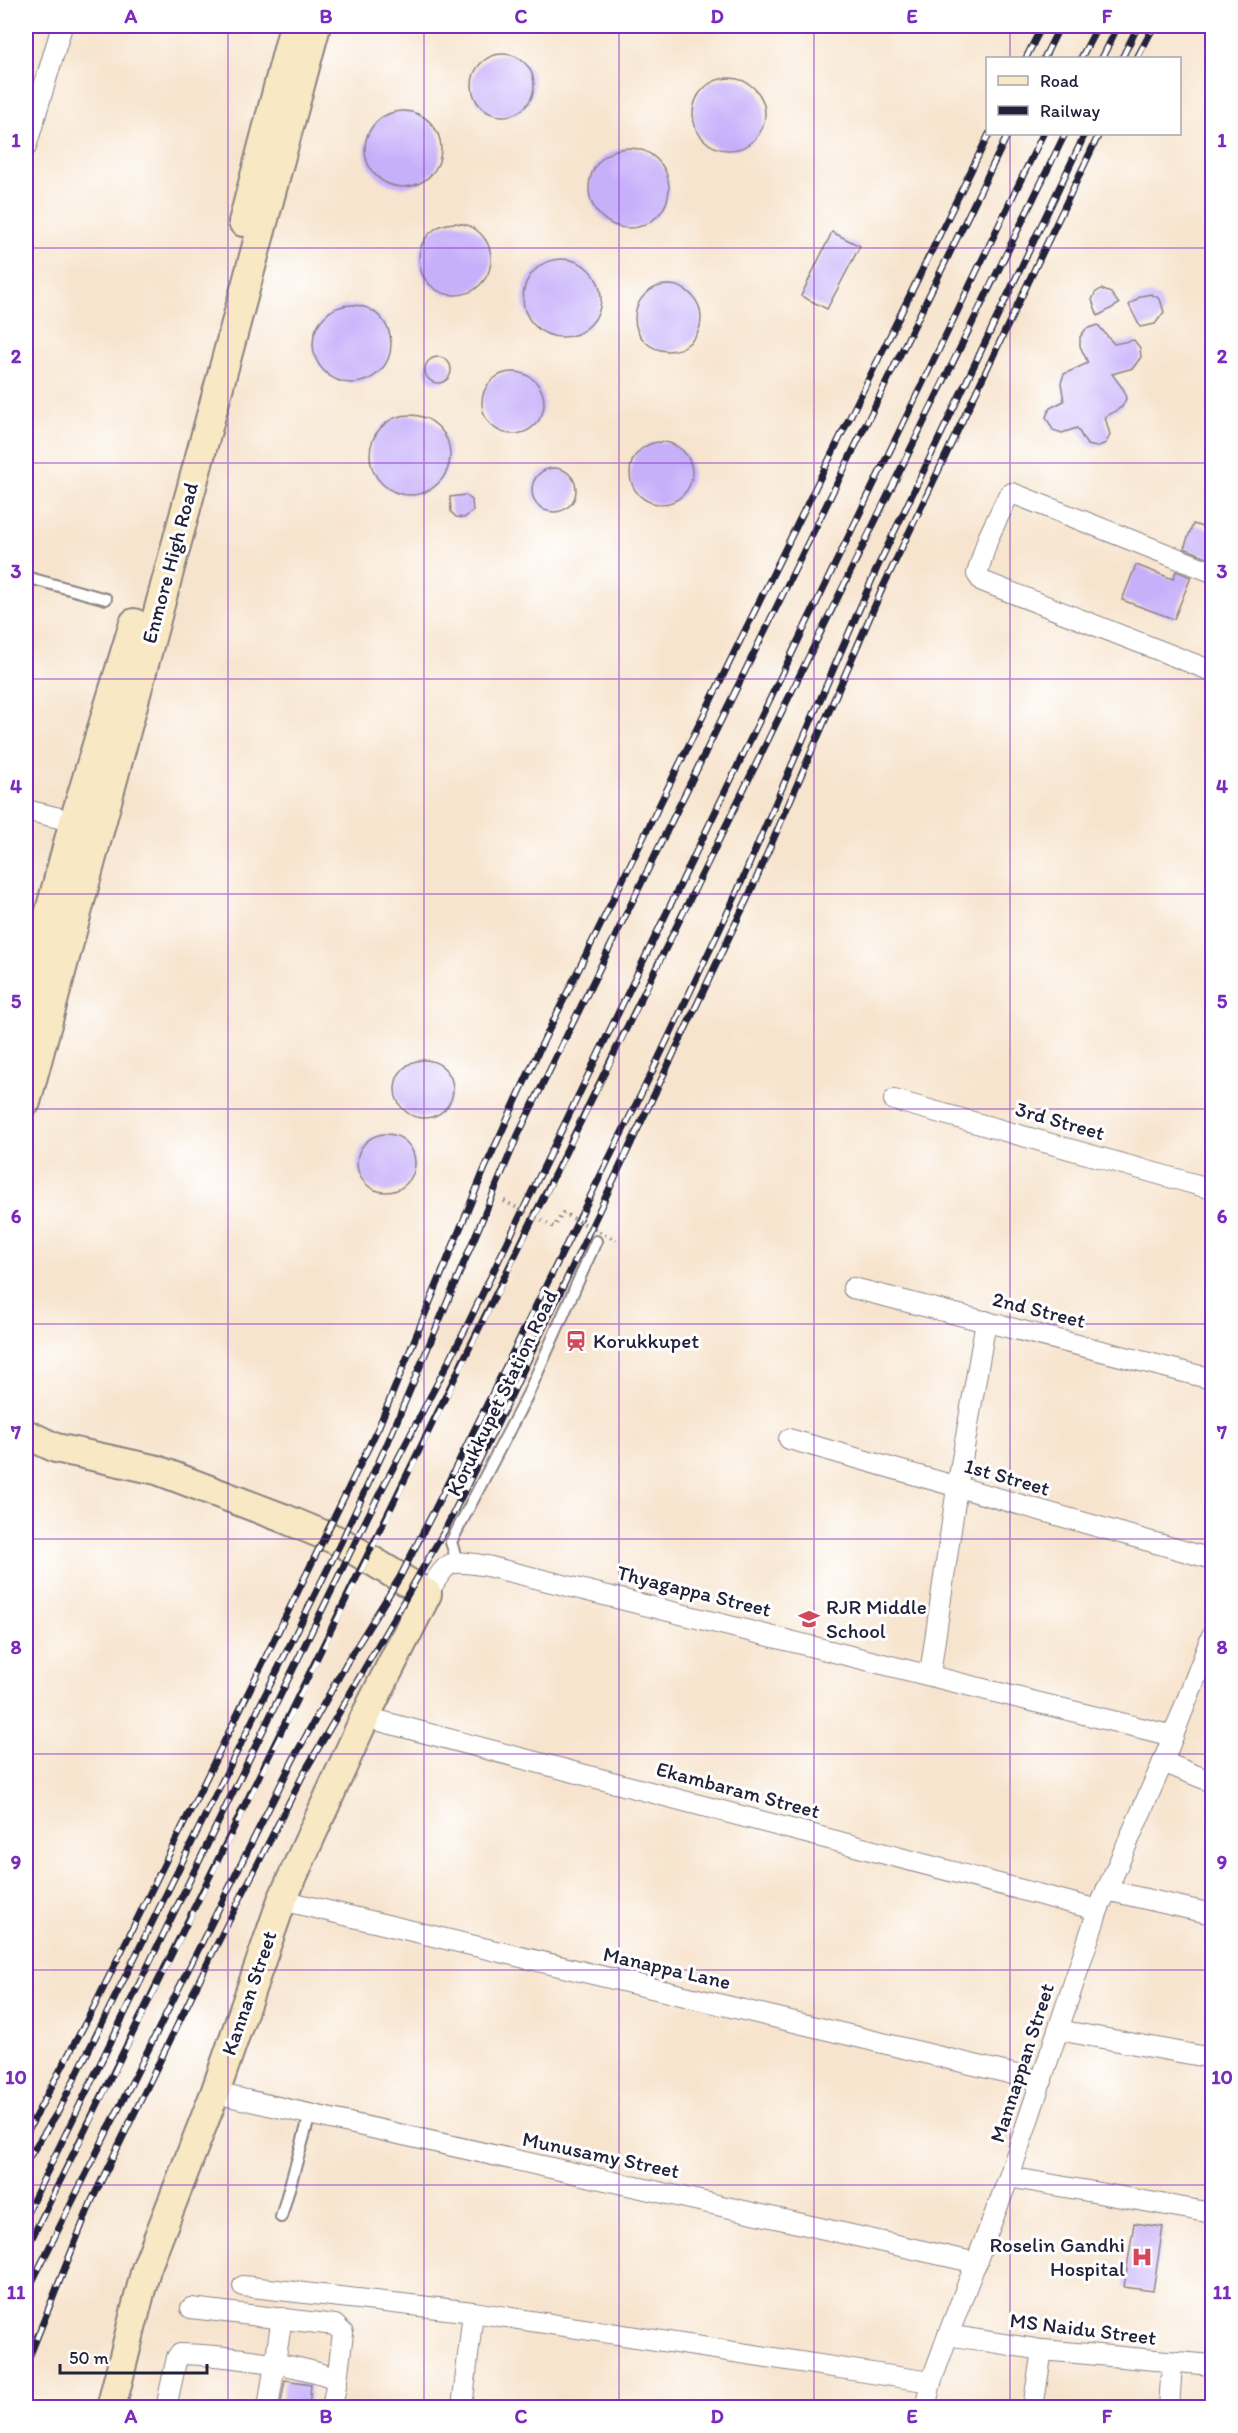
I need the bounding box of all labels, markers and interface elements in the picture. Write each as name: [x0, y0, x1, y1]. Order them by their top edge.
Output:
text: A: [124, 4, 138, 28]
text: B: [320, 4, 333, 28]
text: C: [515, 4, 528, 28]
text: D: [710, 4, 724, 28]
text: E: [906, 4, 918, 28]
text: F: [1102, 4, 1113, 28]
legend: [986, 57, 1181, 135]
text: Road: [1040, 70, 1079, 92]
text: Railway: [1040, 100, 1101, 122]
text: 1: [11, 128, 21, 152]
text: 1: [1217, 128, 1227, 152]
text: 2: [11, 344, 22, 368]
text: 2: [1217, 344, 1228, 368]
street label: Enmore High Road: [136, 479, 203, 646]
text: 3: [11, 559, 22, 583]
text: 3: [1217, 559, 1228, 583]
text: 4: [10, 774, 22, 798]
text: 4: [1216, 774, 1228, 798]
text: 5: [11, 989, 22, 1013]
text: 5: [1217, 989, 1228, 1013]
street label: 3rd Street: [1013, 1096, 1108, 1145]
text: 6: [11, 1204, 22, 1228]
text: 6: [1217, 1204, 1228, 1228]
street label: Korukkupet Station Road: [441, 1285, 563, 1500]
street label: 2nd Street: [990, 1286, 1088, 1333]
place label: Korukkupet: [593, 1328, 699, 1353]
station icon: Korukkupet: [564, 1329, 588, 1353]
text: 7: [10, 1420, 21, 1444]
text: 7: [1216, 1420, 1227, 1444]
street label: 1st Street: [962, 1452, 1053, 1501]
street label: Thyagappa Street: [614, 1559, 774, 1622]
place label: RJR Middle School: [826, 1594, 927, 1643]
school or university icon: RJR Middle School: [797, 1607, 821, 1631]
text: 8: [11, 1635, 22, 1659]
text: 8: [1217, 1635, 1228, 1659]
street label: Ekambaram Street: [654, 1756, 823, 1823]
text: 9: [11, 1850, 21, 1874]
text: 9: [1217, 1850, 1227, 1874]
street label: Kannan Street: [216, 1927, 282, 2058]
street label: Manappa Lane: [601, 1941, 733, 1994]
street label: Mannappan Street: [984, 1980, 1059, 2146]
text: 10: [5, 2065, 27, 2089]
text: 10: [1211, 2065, 1233, 2089]
street label: Munusamy Street: [520, 2126, 682, 2183]
place label: Roselin Gandhi Hospital: [989, 2232, 1125, 2281]
hospital icon: Roselin Gandhi Hospital: [1130, 2245, 1154, 2269]
text: 11: [7, 2280, 26, 2304]
text: 11: [1213, 2280, 1232, 2304]
street label: MS Naidu Street: [1008, 2307, 1158, 2350]
scale bar: [60, 2337, 207, 2375]
text: 50 m: [69, 2347, 109, 2369]
text: A: [124, 2404, 138, 2428]
text: B: [320, 2404, 333, 2428]
text: C: [515, 2404, 528, 2428]
text: D: [710, 2404, 724, 2428]
text: E: [906, 2404, 918, 2428]
text: F: [1102, 2404, 1113, 2428]

